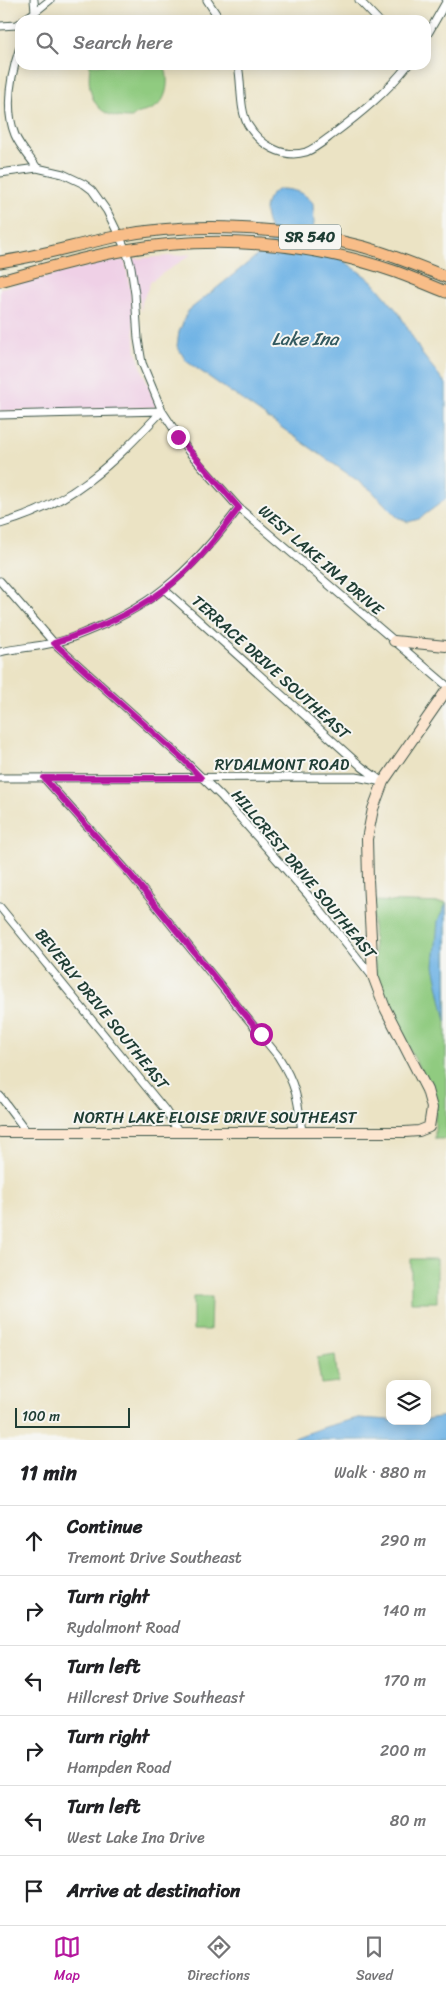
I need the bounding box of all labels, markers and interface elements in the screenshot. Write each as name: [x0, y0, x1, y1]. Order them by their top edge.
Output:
search box: [15, 15, 431, 70]
text: Search here: [73, 26, 173, 59]
icon: search: [33, 29, 61, 57]
road number: SR 540: [279, 224, 341, 250]
water label: Lake Ina: [272, 323, 340, 355]
route end: [167, 426, 190, 449]
street label: WEST LAKE INA DRIVE: [252, 497, 391, 624]
street label: TERRACE DRIVE SOUTHEAST: [185, 587, 358, 747]
street label: RYDALMONT ROAD: [215, 750, 350, 779]
street label: HILLCREST DRIVE SOUTHEAST: [224, 782, 385, 967]
street label: BEVERLY DRIVE SOUTHEAST: [27, 922, 177, 1097]
route start: [250, 1023, 273, 1046]
street label: NORTH LAKE ELOISE DRIVE SOUTHEAST: [74, 1103, 358, 1132]
map controls: [386, 1380, 431, 1425]
button: layers: [386, 1380, 431, 1425]
text: 100 m: [22, 1404, 60, 1429]
scale bar: [15, 1405, 130, 1428]
text: 11 min: [20, 1454, 77, 1492]
text: Walk · 880 m: [334, 1458, 426, 1487]
text: Continue: [67, 1510, 143, 1543]
text: 290 m: [380, 1526, 426, 1555]
icon: ahead: [20, 1527, 48, 1555]
text: Tremont Drive Southeast: [67, 1543, 242, 1572]
text: Turn right: [67, 1580, 149, 1613]
text: 140 m: [383, 1596, 426, 1625]
icon: right: [20, 1597, 48, 1625]
text: Rydalmont Road: [67, 1613, 180, 1642]
text: Turn left: [67, 1650, 140, 1683]
text: 170 m: [383, 1666, 426, 1695]
icon: left: [20, 1667, 48, 1695]
text: Hillcrest Drive Southeast: [67, 1683, 245, 1712]
text: Turn right: [67, 1720, 149, 1753]
text: 200 m: [380, 1736, 426, 1765]
icon: right: [20, 1737, 48, 1765]
text: Hampden Road: [67, 1753, 171, 1782]
text: Turn left: [67, 1790, 140, 1823]
text: 80 m: [390, 1806, 426, 1835]
icon: left: [20, 1807, 48, 1835]
text: West Lake Ina Drive: [67, 1823, 205, 1852]
text: Arrive at destination: [67, 1874, 240, 1907]
icon: arrive: [20, 1877, 48, 1905]
tab: Map: [53, 1933, 81, 1988]
tab: Directions: [187, 1933, 250, 1988]
tab: Saved: [356, 1933, 393, 1988]

